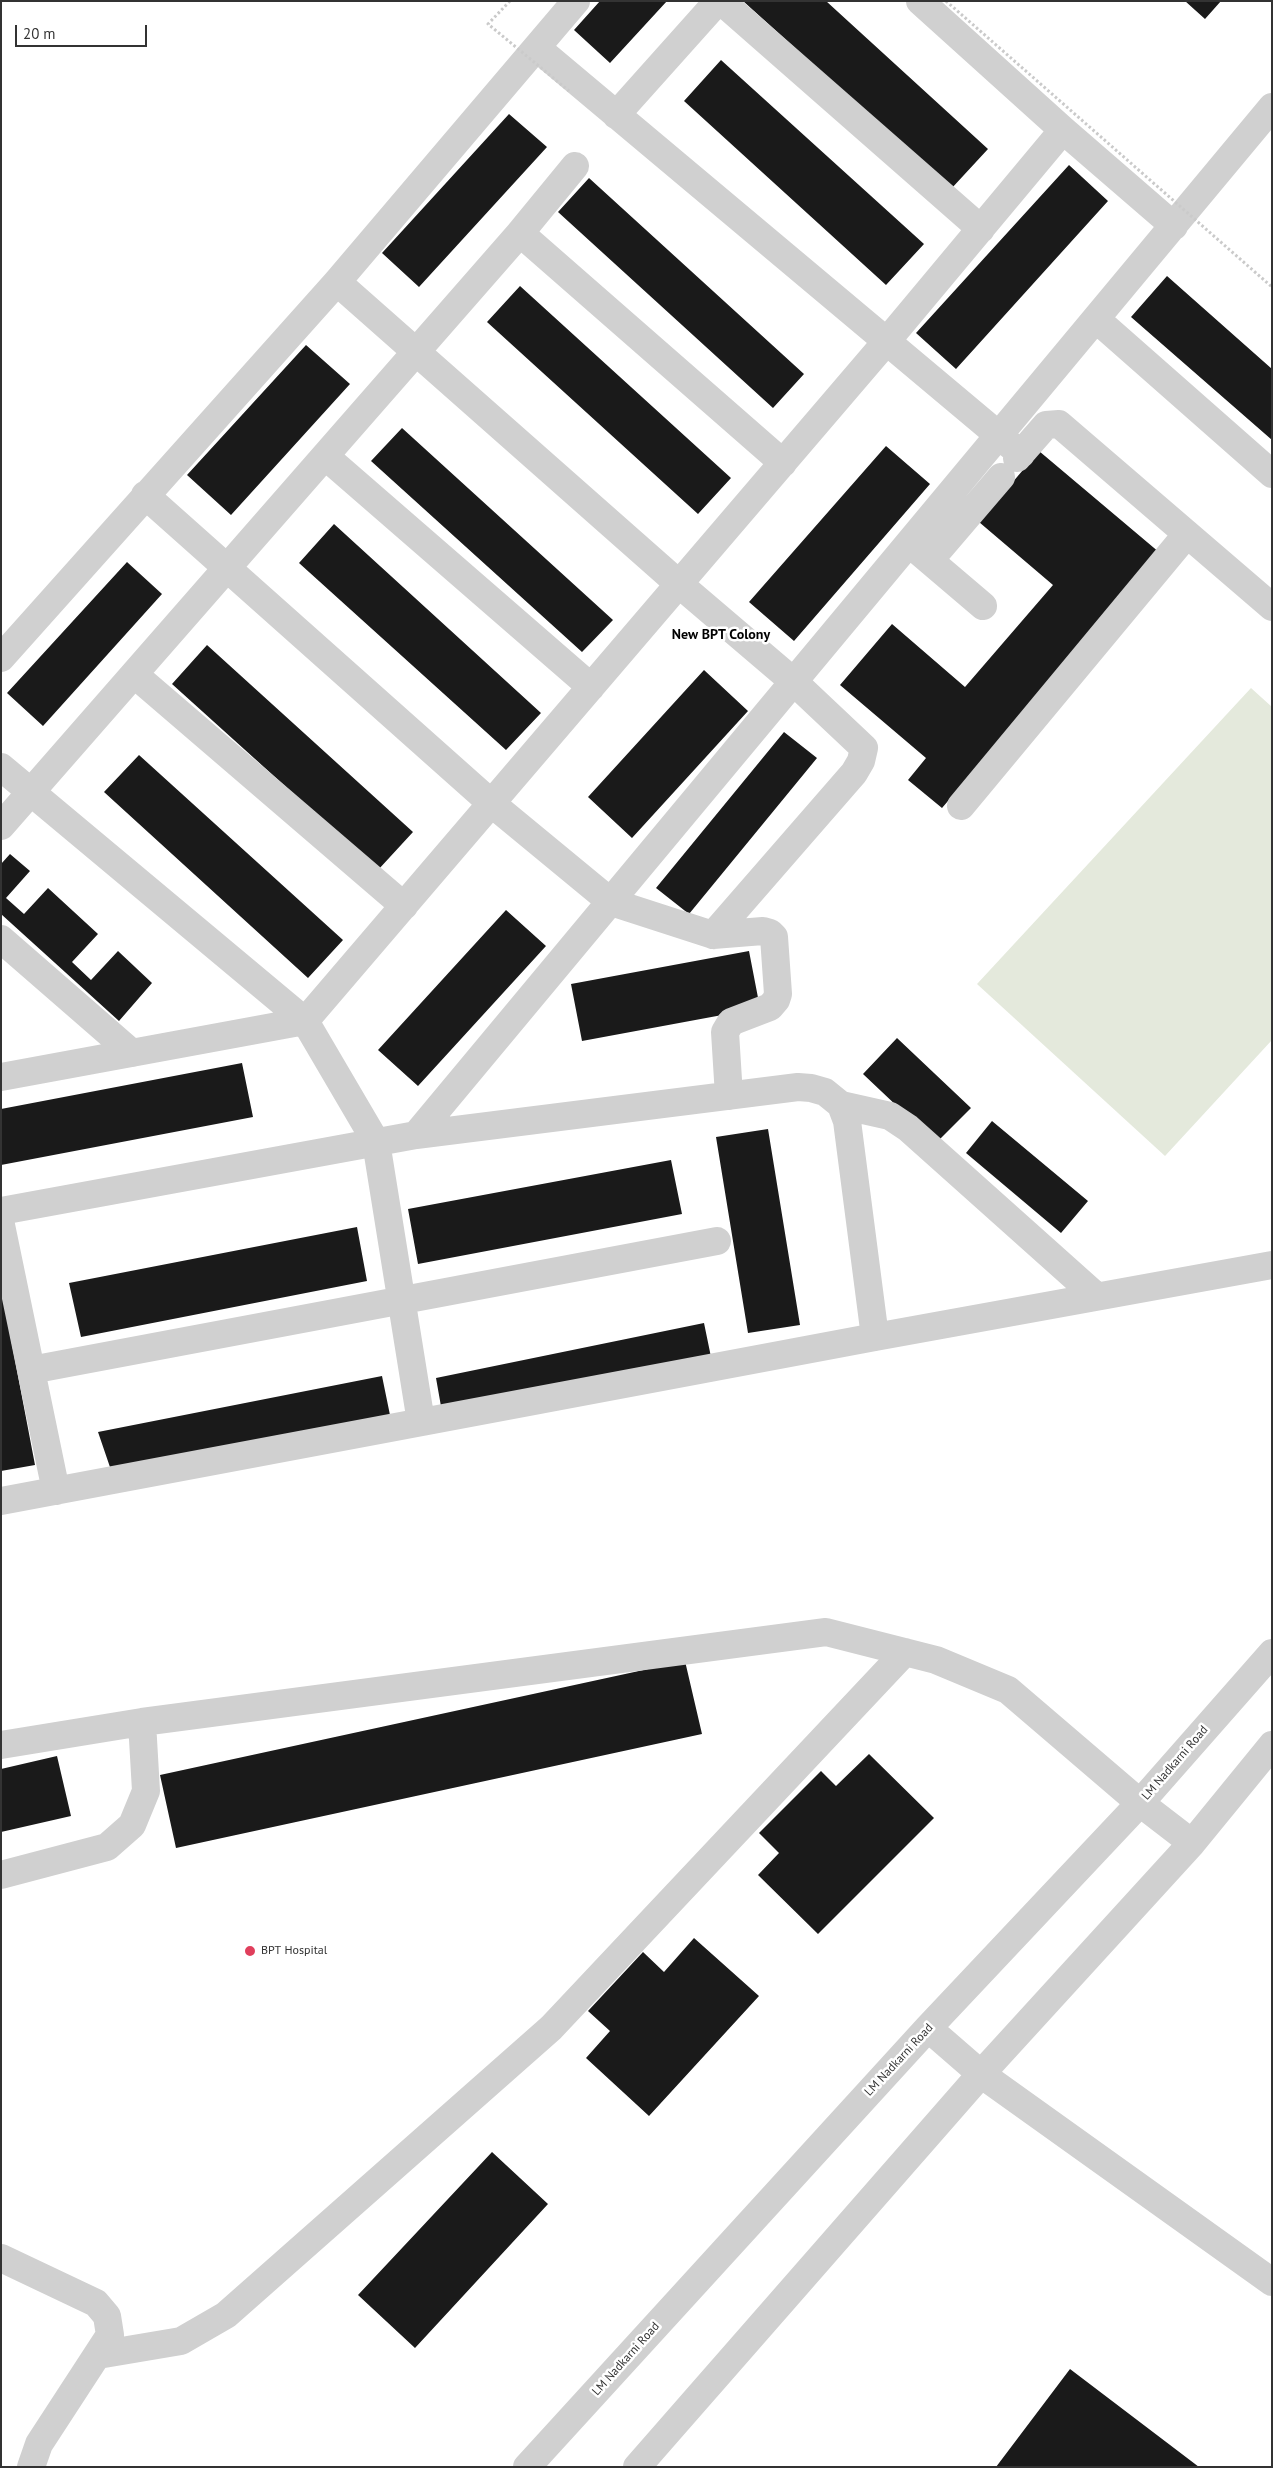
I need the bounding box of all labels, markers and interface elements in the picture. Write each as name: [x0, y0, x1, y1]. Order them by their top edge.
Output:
scale bar: [18, 15, 150, 47]
text: 20 m: [23, 24, 56, 43]
district label: New BPT Colony: [672, 627, 770, 643]
street label: LM Nadkarni Road: [1139, 1723, 1211, 1803]
marker: BPT Hospital: [243, 1944, 257, 1958]
place label: BPT Hospital: [261, 1944, 327, 1958]
street label: LM Nadkarni Road: [862, 2021, 936, 2099]
street label: LM Nadkarni Road: [589, 2319, 663, 2399]

